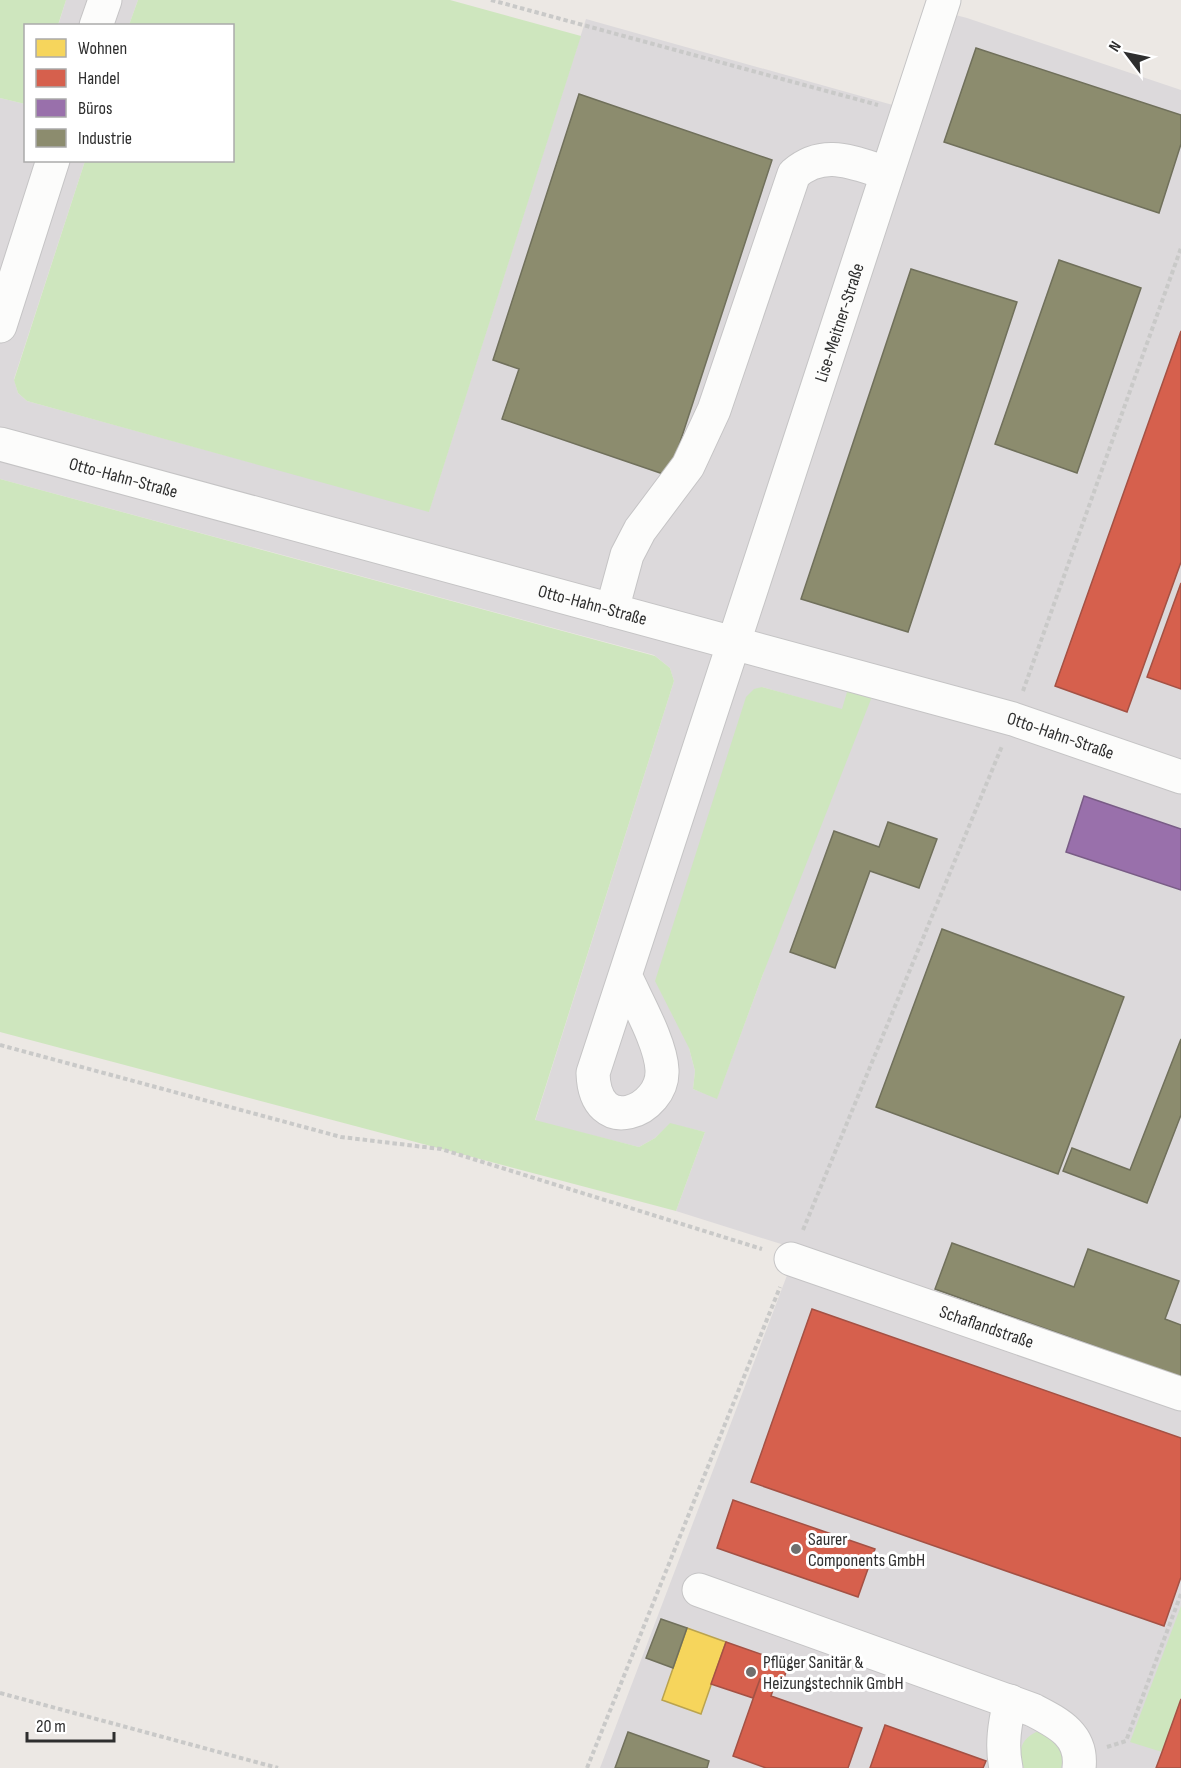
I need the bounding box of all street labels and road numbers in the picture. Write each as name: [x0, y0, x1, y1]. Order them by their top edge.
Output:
street label: Lise-Meitner-Straße: [811, 261, 869, 385]
street label: Otto-Hahn-Straße: [67, 453, 180, 503]
street label: Otto-Hahn-Straße: [536, 581, 649, 630]
street label: Otto-Hahn-Straße: [1005, 708, 1117, 764]
street label: Schaflandstraße: [937, 1301, 1036, 1353]

